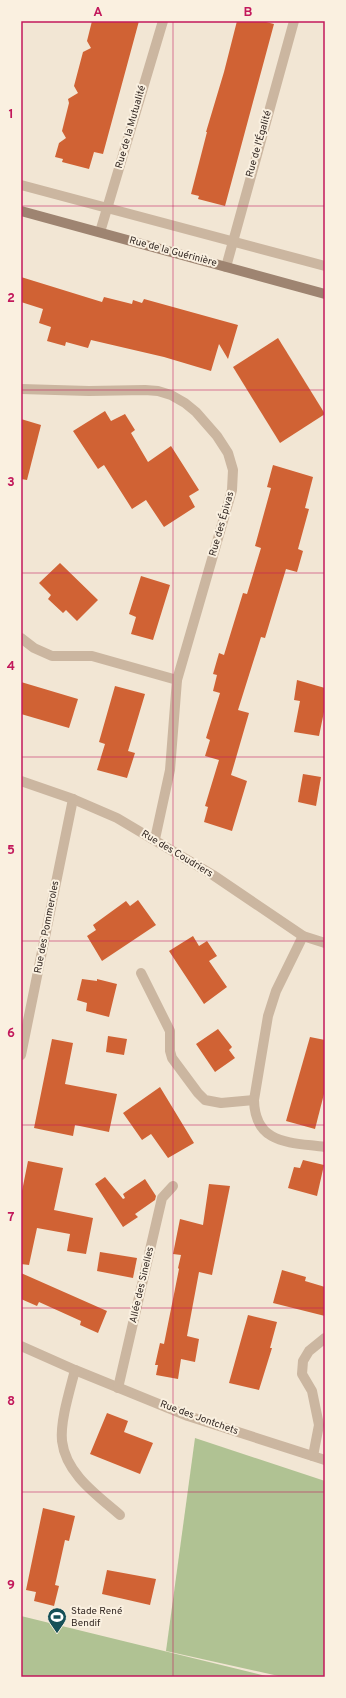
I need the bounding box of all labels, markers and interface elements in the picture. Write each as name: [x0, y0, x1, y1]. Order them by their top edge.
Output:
text: A: [93, 5, 103, 21]
text: B: [244, 5, 253, 21]
street label: Rue de la Mutualité: [113, 84, 149, 170]
text: 1: [8, 107, 14, 123]
street label: Rue de l'Égalité: [243, 109, 275, 179]
street label: Rue de la Guérinière: [128, 234, 218, 270]
text: 2: [7, 291, 15, 307]
text: 3: [7, 475, 15, 491]
street label: Rue des Épivas: [207, 490, 238, 558]
text: 4: [7, 659, 15, 675]
street label: Rue des Coudriers: [139, 827, 215, 881]
text: 5: [7, 843, 15, 859]
street label: Rue des Pommeroles: [32, 879, 62, 974]
text: 6: [7, 1026, 15, 1042]
text: 7: [8, 1210, 15, 1226]
street label: Allée des Sinelles: [127, 1245, 157, 1324]
text: 8: [7, 1394, 15, 1410]
street label: Rue des Jontchets: [158, 1398, 240, 1438]
text: 9: [7, 1578, 15, 1594]
place label: Stade René Bendif: [71, 1605, 122, 1630]
sports icon: Stade René Bendif: [46, 1606, 68, 1634]

